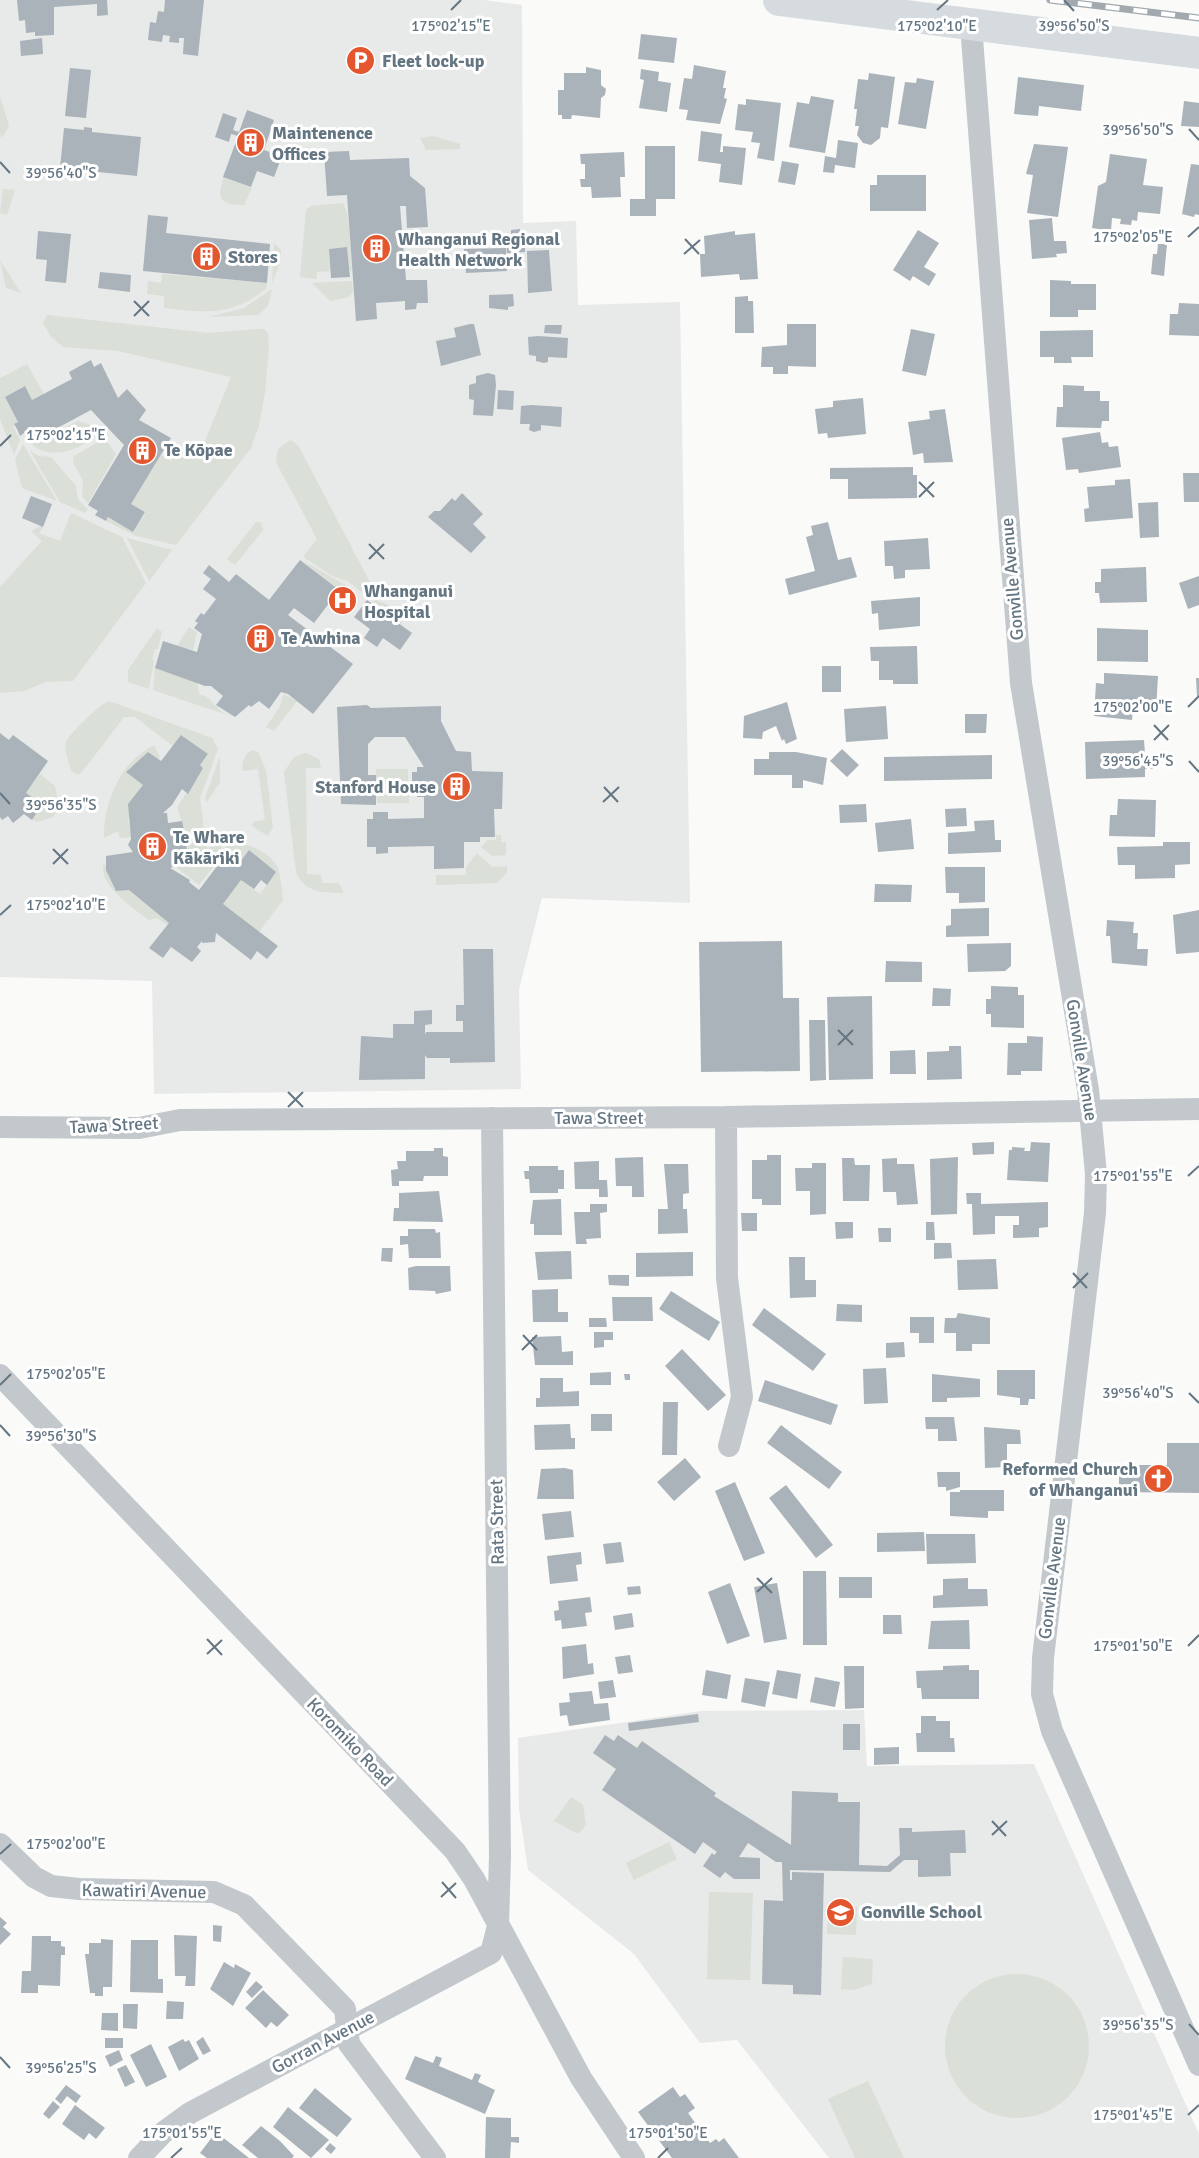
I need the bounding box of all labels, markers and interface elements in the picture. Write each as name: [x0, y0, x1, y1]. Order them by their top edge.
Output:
text: 175°02'15"E: [411, 17, 491, 35]
text: 175°02'10"E: [897, 17, 977, 35]
text: 39°56'50"S: [1038, 17, 1110, 35]
parking icon: Fleet lock-up: [345, 45, 377, 77]
place label: Fleet lock-up: [382, 50, 485, 72]
text: 39°56'50"S: [1102, 121, 1174, 139]
place label: Maintenence Offices: [272, 122, 373, 165]
building icon: Maintenence Offices: [235, 127, 267, 159]
text: 39°56'40"S: [25, 164, 97, 182]
place label: Whanganui Regional Health Network: [398, 228, 560, 271]
text: 175°02'05"E: [1093, 228, 1173, 246]
building icon: Whanganui Regional Health Network: [361, 233, 393, 265]
building icon: Stores: [191, 241, 223, 273]
place label: Stores: [228, 246, 278, 268]
text: 175°02'15"E: [26, 426, 106, 444]
building icon: Te Kōpae: [127, 434, 159, 466]
place label: Te Kōpae: [164, 439, 233, 461]
street label: Gonville Avenue: [996, 517, 1028, 641]
place label: Whanganui Hospital: [364, 580, 453, 623]
hospital icon: Whanganui Hospital: [327, 585, 359, 617]
building icon: Te Awhina: [244, 622, 276, 654]
place label: Te Awhina: [281, 627, 361, 649]
text: 175°02'00"E: [1093, 698, 1173, 716]
text: 39°56'45"S: [1102, 752, 1174, 770]
building icon: Stanford House: [441, 771, 473, 803]
place label: Stanford House: [315, 776, 436, 798]
text: 39°56'35"S: [25, 796, 97, 814]
place label: Te Whare Kākāriki: [173, 826, 245, 869]
building icon: Te Whare Kākāriki: [136, 831, 168, 863]
text: 175°02'10"E: [26, 896, 106, 914]
street label: Gonville Avenue: [1062, 998, 1102, 1122]
street label: Tawa Street: [554, 1107, 644, 1129]
street label: Tawa Street: [69, 1112, 159, 1138]
text: 175°01'55"E: [1093, 1167, 1173, 1185]
text: 175°02'05"E: [26, 1365, 106, 1383]
text: 39°56'40"S: [1102, 1384, 1174, 1402]
text: 39°56'30"S: [25, 1427, 97, 1445]
place label: Reformed Church of Whanganui: [1002, 1458, 1138, 1501]
church icon: Reformed Church of Whanganui: [1143, 1463, 1175, 1495]
street label: Rata Street: [485, 1479, 509, 1565]
street label: Gonville Avenue: [1034, 1516, 1070, 1640]
text: 175°01'50"E: [1093, 1637, 1173, 1655]
street label: Koromiko Road: [302, 1693, 398, 1791]
text: 175°02'00"E: [26, 1835, 106, 1853]
street label: Kawatiri Avenue: [81, 1879, 207, 1903]
school or university icon: Gonville School: [824, 1896, 856, 1928]
place label: Gonville School: [861, 1901, 982, 1923]
street label: Gorran Avenue: [268, 2006, 378, 2078]
text: 39°56'35"S: [1102, 2016, 1174, 2034]
text: 39°56'25"S: [25, 2059, 97, 2077]
text: 175°01'45"E: [1093, 2106, 1173, 2124]
text: 175°01'55"E: [142, 2124, 222, 2142]
text: 175°01'50"E: [628, 2124, 708, 2142]

